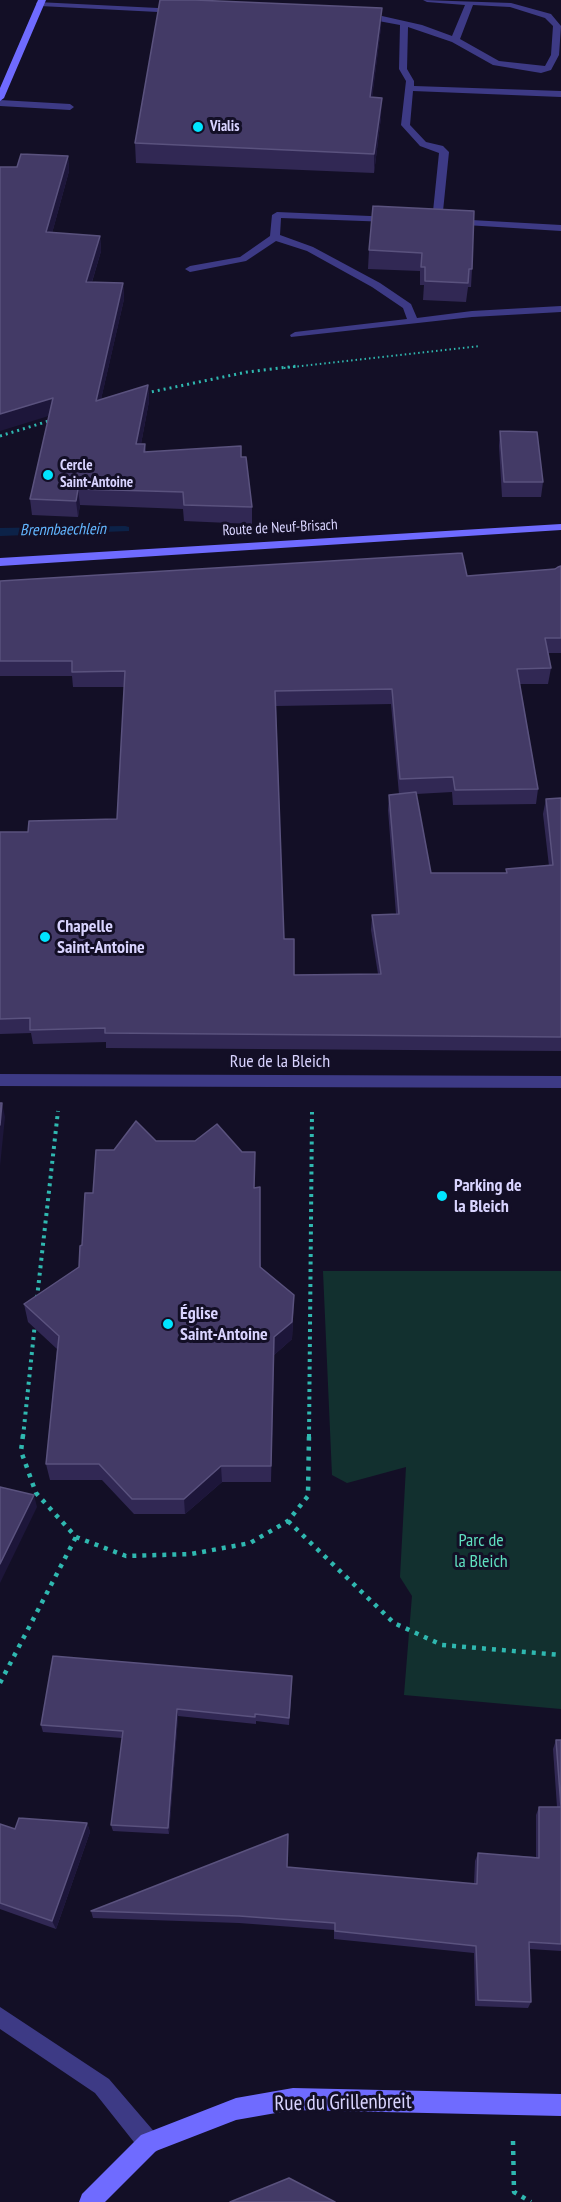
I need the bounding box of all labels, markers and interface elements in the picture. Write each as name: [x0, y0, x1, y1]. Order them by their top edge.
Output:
place label: Vialis: [210, 118, 239, 136]
marker: Vialis: [191, 120, 205, 134]
place label: Cercle Saint-Antoine: [60, 457, 133, 492]
marker: Cercle Saint-Antoine: [41, 468, 55, 482]
street label: Route de Neuf-Brisach: [222, 516, 338, 540]
water label: Brennbaechlein: [20, 520, 106, 540]
place label: Chapelle Saint-Antoine: [57, 916, 145, 958]
marker: Chapelle Saint-Antoine: [38, 930, 52, 944]
street label: Rue de la Bleich: [230, 1051, 330, 1073]
place label: Parking de la Bleich: [454, 1175, 522, 1218]
marker: Parking de la Bleich: [435, 1189, 449, 1203]
place label: Église Saint-Antoine: [180, 1303, 268, 1346]
marker: Église Saint-Antoine: [161, 1317, 175, 1331]
park label: Parc de la Bleich: [454, 1530, 508, 1572]
street label: Rue du Grillenbreit: [274, 2089, 412, 2117]

